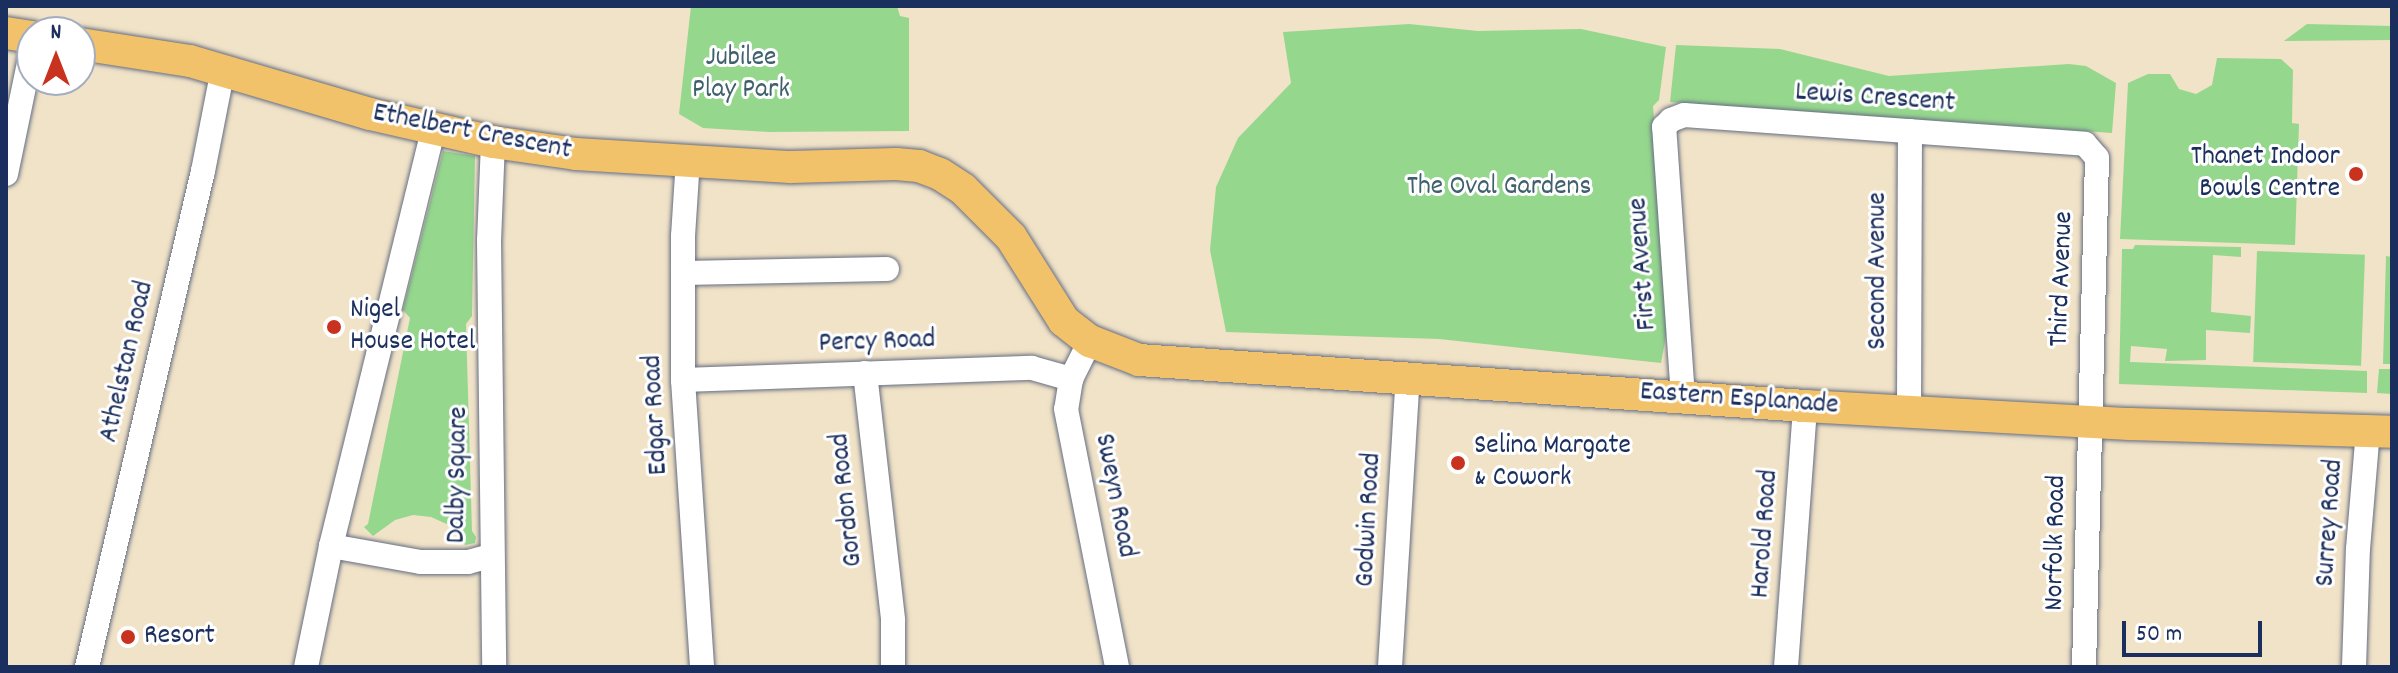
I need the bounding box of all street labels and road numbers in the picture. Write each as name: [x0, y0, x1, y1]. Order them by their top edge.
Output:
street label: Lewis Crescent: [1794, 77, 1956, 121]
street label: Ethelbert Crescent: [370, 97, 574, 169]
street label: Second Avenue: [1862, 192, 1896, 350]
street label: First Avenue: [1623, 196, 1665, 332]
street label: Third Avenue: [2044, 211, 2082, 347]
street label: Athelstan Road: [93, 278, 163, 446]
street label: Percy Road: [818, 324, 936, 362]
street label: Edgar Road: [637, 354, 677, 476]
street label: Eastern Esplanade: [1639, 376, 1839, 424]
street label: Dalby Square: [441, 406, 477, 544]
street label: Gordon Road: [824, 431, 872, 569]
street label: Sweyn Road: [1086, 431, 1142, 561]
street label: Godwin Road: [1350, 452, 1390, 588]
street label: Surrey Road: [2310, 458, 2352, 588]
street label: Harold Road: [1745, 469, 1787, 599]
street label: Norfolk Road: [2039, 475, 2075, 611]

